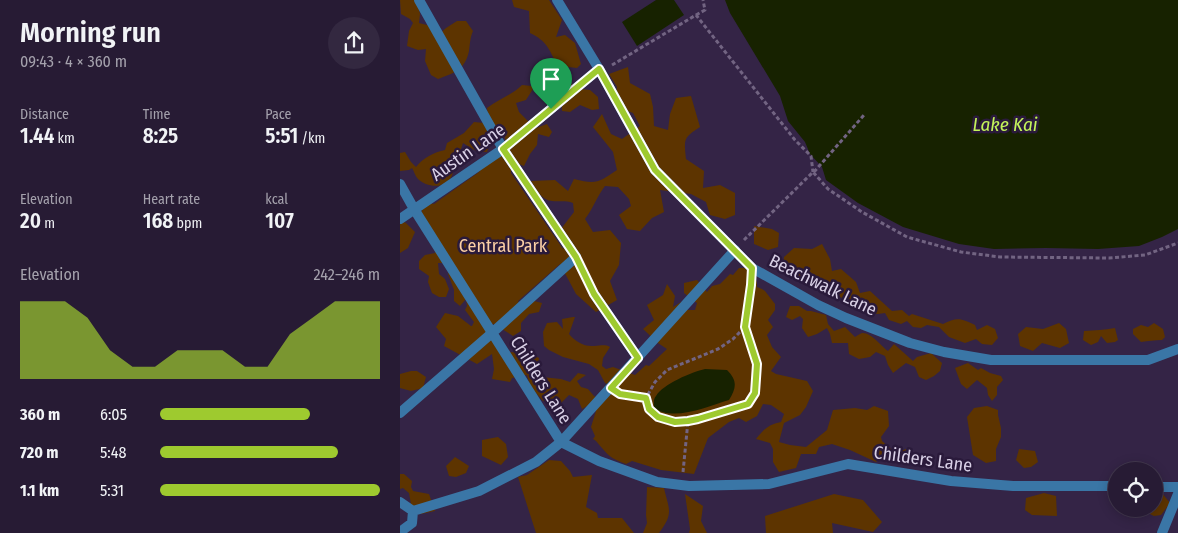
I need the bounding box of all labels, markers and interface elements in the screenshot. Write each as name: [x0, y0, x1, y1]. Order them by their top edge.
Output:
text: Morning run: [20, 16, 161, 49]
button: share: [328, 17, 380, 69]
text: 09:43 · 4 × 360 m: [20, 52, 127, 71]
pin: [530, 58, 572, 109]
icon: arrive: [537, 65, 565, 93]
text: Distance: [20, 106, 69, 123]
text: Time: [143, 106, 170, 123]
text: Pace: [265, 106, 291, 123]
water label: Lake Kai: [972, 113, 1038, 136]
street label: Austin Lane: [427, 118, 510, 186]
text: 1.44: [20, 123, 54, 149]
text: 8:25: [143, 123, 178, 149]
text: 5:51: [265, 123, 298, 149]
text: km: [54, 130, 75, 147]
text: /km: [298, 130, 325, 147]
text: Elevation: [20, 191, 73, 208]
text: Heart rate: [143, 191, 200, 208]
text: kcal: [265, 191, 288, 208]
text: 20: [20, 208, 41, 234]
text: 168: [143, 208, 173, 234]
text: 107: [265, 208, 294, 234]
text: m: [41, 215, 55, 232]
text: bpm: [173, 215, 202, 232]
park label: Central Park: [459, 235, 548, 257]
street label: Beachwalk Lane: [766, 249, 881, 321]
text: Elevation: [20, 265, 80, 284]
text: 242–246 m: [314, 265, 380, 284]
street label: Childers Lane: [505, 332, 577, 428]
text: 360 m: [20, 405, 60, 424]
text: 6:05: [100, 405, 127, 424]
street label: Childers Lane: [872, 441, 974, 477]
text: 720 m: [20, 443, 58, 462]
text: 5:48: [100, 443, 126, 462]
map controls: [1108, 462, 1163, 517]
button: locate: [1108, 462, 1163, 517]
text: 1.1 km: [20, 481, 59, 500]
text: 5:31: [100, 481, 124, 500]

